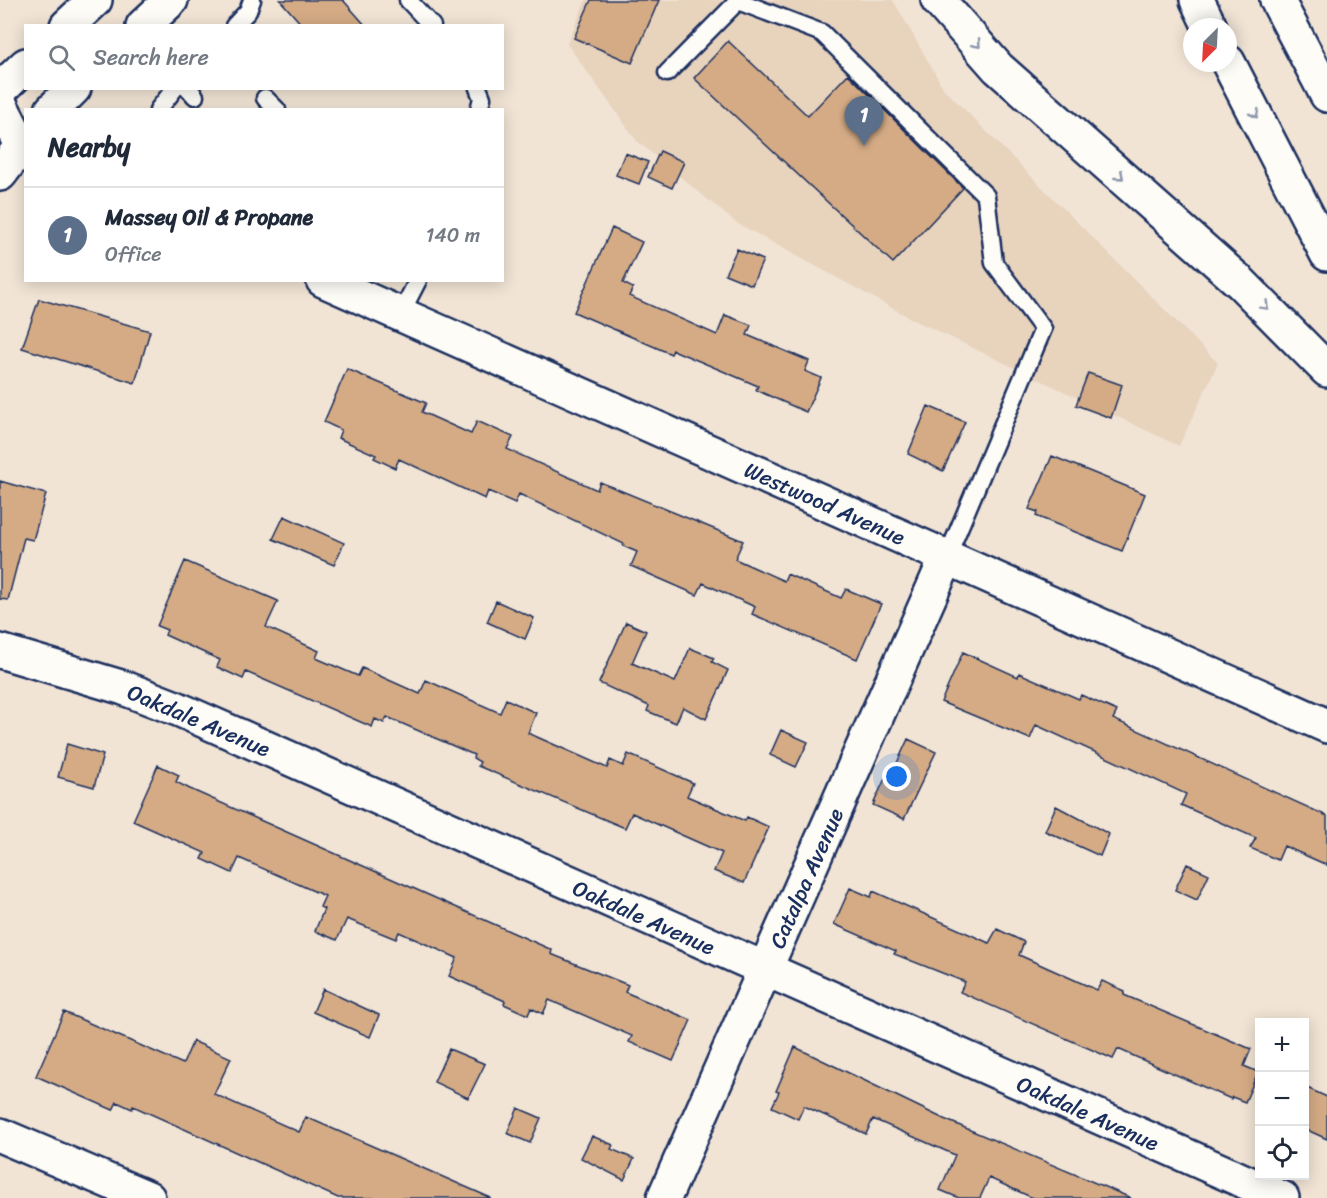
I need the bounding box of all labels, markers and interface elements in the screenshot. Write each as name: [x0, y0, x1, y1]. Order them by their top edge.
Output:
north arrow: [1183, 18, 1237, 72]
search box: [24, 24, 504, 90]
one-way arrow: [970, 37, 981, 48]
text: Search here: [93, 38, 209, 77]
icon: search: [45, 41, 78, 74]
pin: 1: [844, 96, 884, 146]
one-way arrow: [1248, 107, 1259, 118]
text: Nearby: [48, 124, 130, 170]
one-way arrow: [1113, 169, 1124, 180]
text: Massey Oil & Propane: [105, 198, 313, 237]
text: 1: [63, 218, 72, 253]
text: 140 m: [426, 218, 480, 253]
text: Office: [105, 237, 161, 272]
one-way arrow: [1257, 299, 1268, 310]
street label: Westwood Avenue: [738, 450, 912, 557]
street label: Oakdale Avenue: [121, 673, 277, 768]
your location: [882, 762, 911, 791]
street label: Catalpa Avenue: [758, 801, 855, 955]
street label: Oakdale Avenue: [566, 869, 722, 966]
map controls: [1255, 1018, 1309, 1180]
button: +: [1255, 1018, 1309, 1072]
street label: Oakdale Avenue: [1010, 1065, 1166, 1162]
button: −: [1255, 1072, 1309, 1126]
button: locate: [1255, 1126, 1309, 1180]

